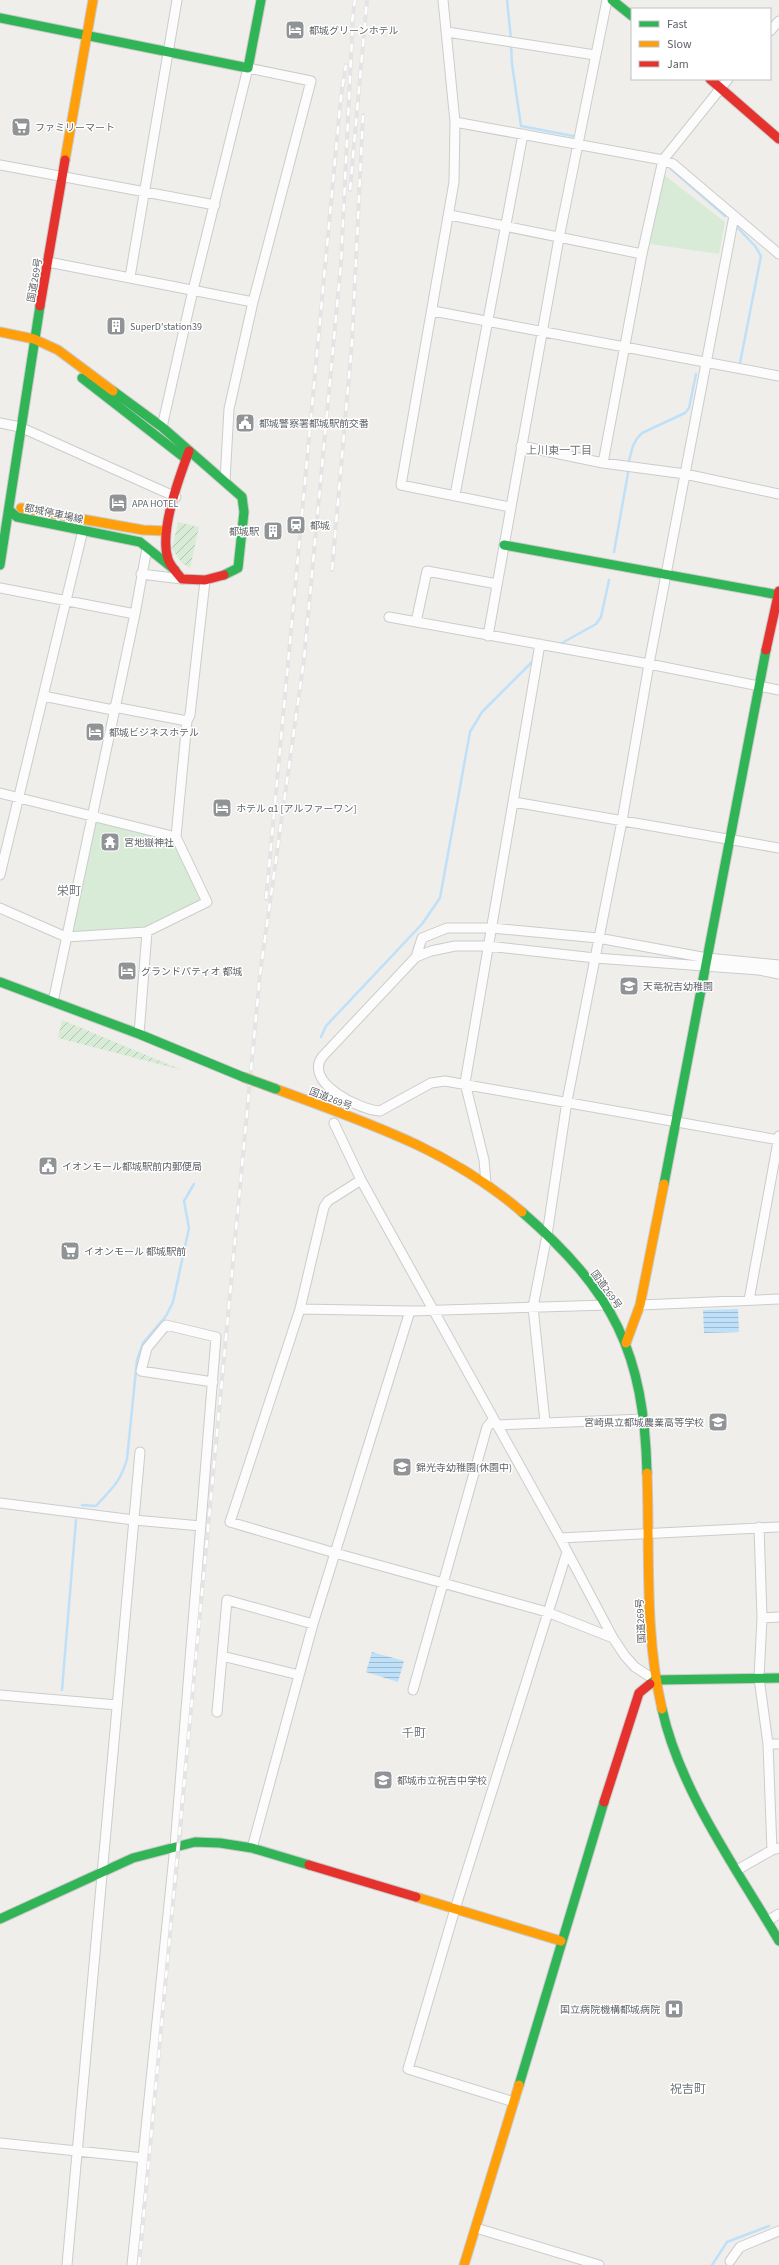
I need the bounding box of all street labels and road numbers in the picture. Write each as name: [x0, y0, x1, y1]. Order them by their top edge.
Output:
street label: 国道269号: [24, 257, 46, 304]
street label: 都城停車場線: [23, 501, 85, 527]
street label: 国道269号: [307, 1084, 354, 1114]
street label: 国道269号: [587, 1267, 625, 1312]
street label: 国道269号: [633, 1598, 649, 1644]

